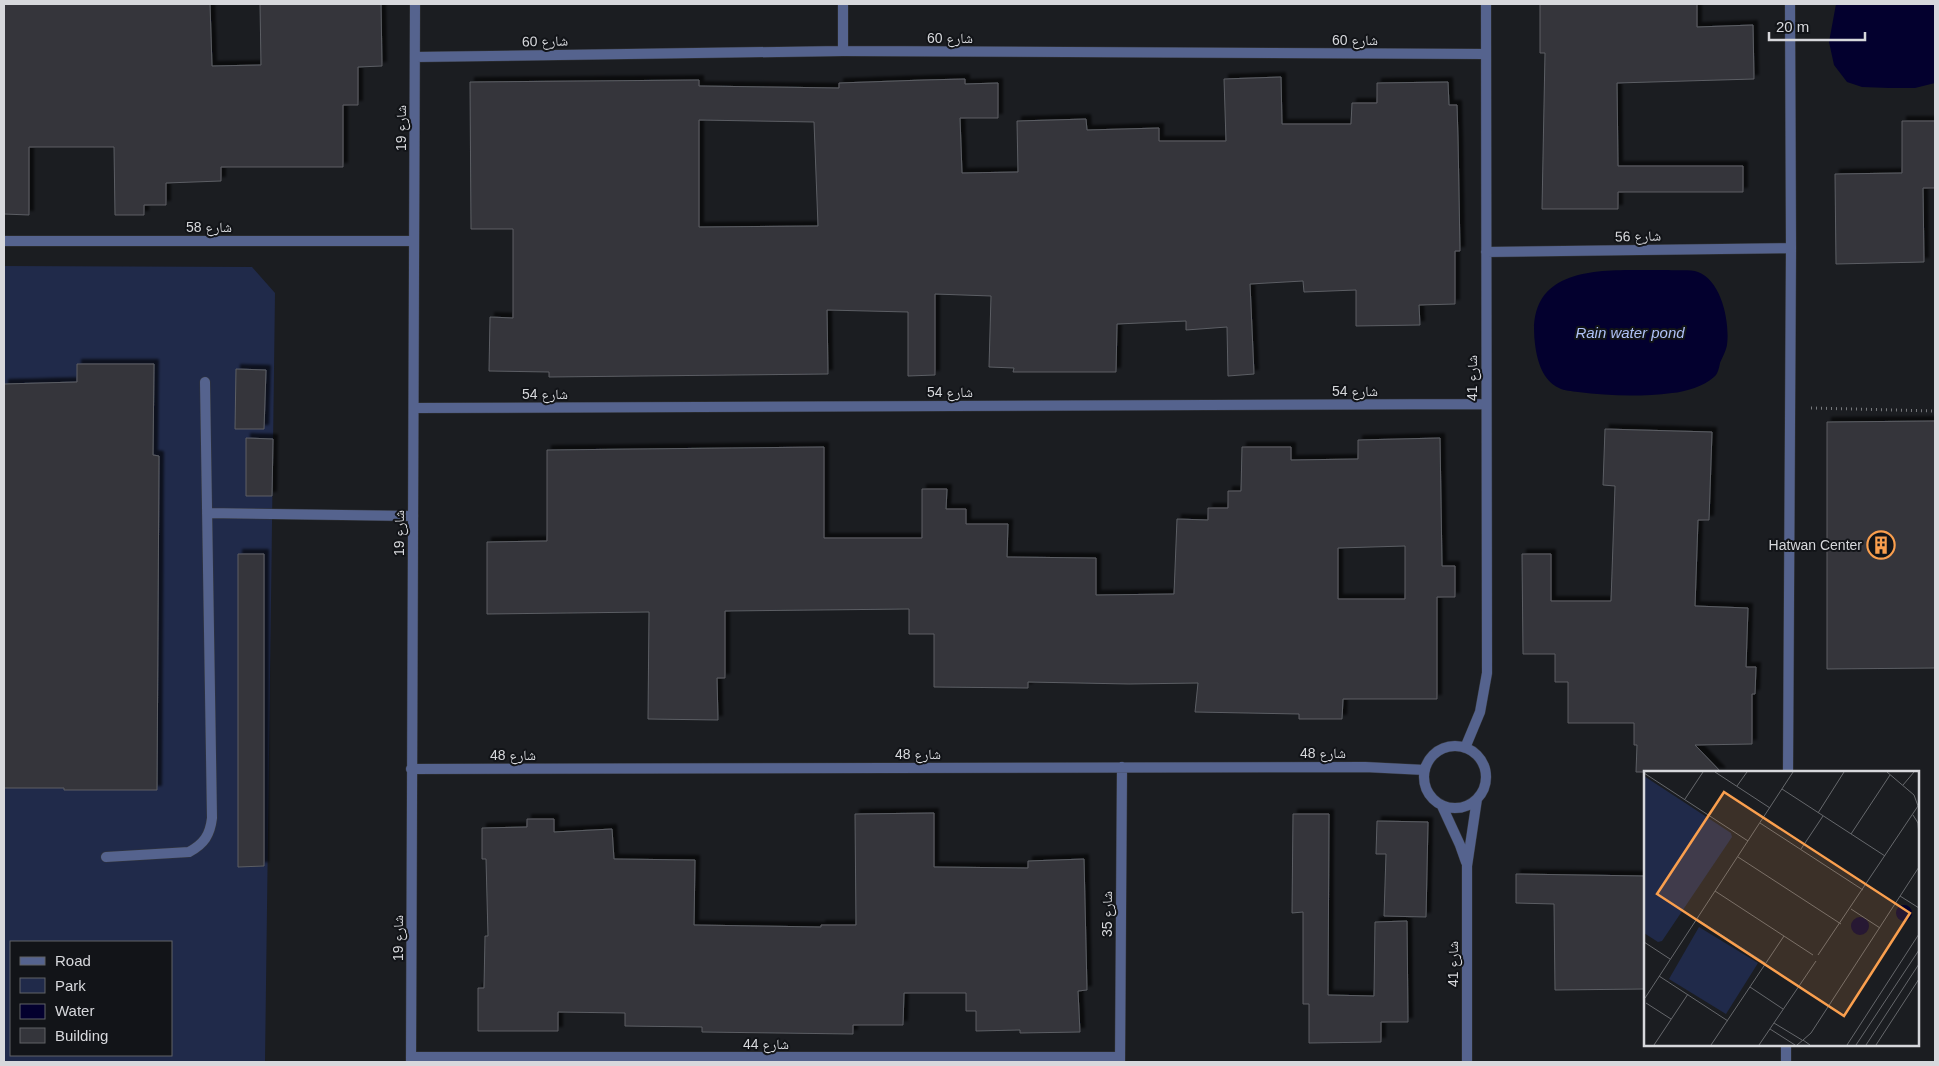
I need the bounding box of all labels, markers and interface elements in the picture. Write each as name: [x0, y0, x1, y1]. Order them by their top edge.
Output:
scale bar: [1769, 10, 1865, 42]
text: 20 m: [1776, 18, 1809, 35]
street label: شارع 60: [927, 30, 973, 48]
street label: شارع 60: [1332, 32, 1378, 50]
street label: شارع 60: [522, 33, 568, 51]
street label: شارع 19: [393, 105, 411, 151]
street label: شارع 58: [186, 219, 232, 237]
street label: شارع 56: [1615, 228, 1661, 246]
water label: Rain water pond: [1575, 324, 1685, 341]
street label: شارع 41: [1464, 355, 1482, 401]
street label: شارع 54: [1332, 383, 1378, 401]
street label: شارع 54: [927, 384, 973, 402]
street label: شارع 54: [522, 386, 568, 404]
street label: شارع 19: [391, 510, 409, 556]
building icon: Hatwan Center: [1866, 530, 1896, 560]
place label: Hatwan Center: [1769, 537, 1862, 553]
street label: شارع 48: [1300, 745, 1346, 763]
street label: شارع 48: [895, 746, 941, 764]
street label: شارع 48: [490, 747, 536, 765]
inset map: [1644, 771, 1919, 1046]
street label: شارع 35: [1099, 891, 1117, 937]
street label: شارع 19: [390, 915, 408, 961]
legend: [10, 941, 172, 1056]
street label: شارع 41: [1445, 941, 1463, 987]
text: Road: [55, 952, 91, 969]
text: Park: [55, 977, 86, 994]
text: Water: [55, 1002, 94, 1019]
text: Building: [55, 1027, 108, 1044]
street label: شارع 44: [743, 1036, 789, 1054]

